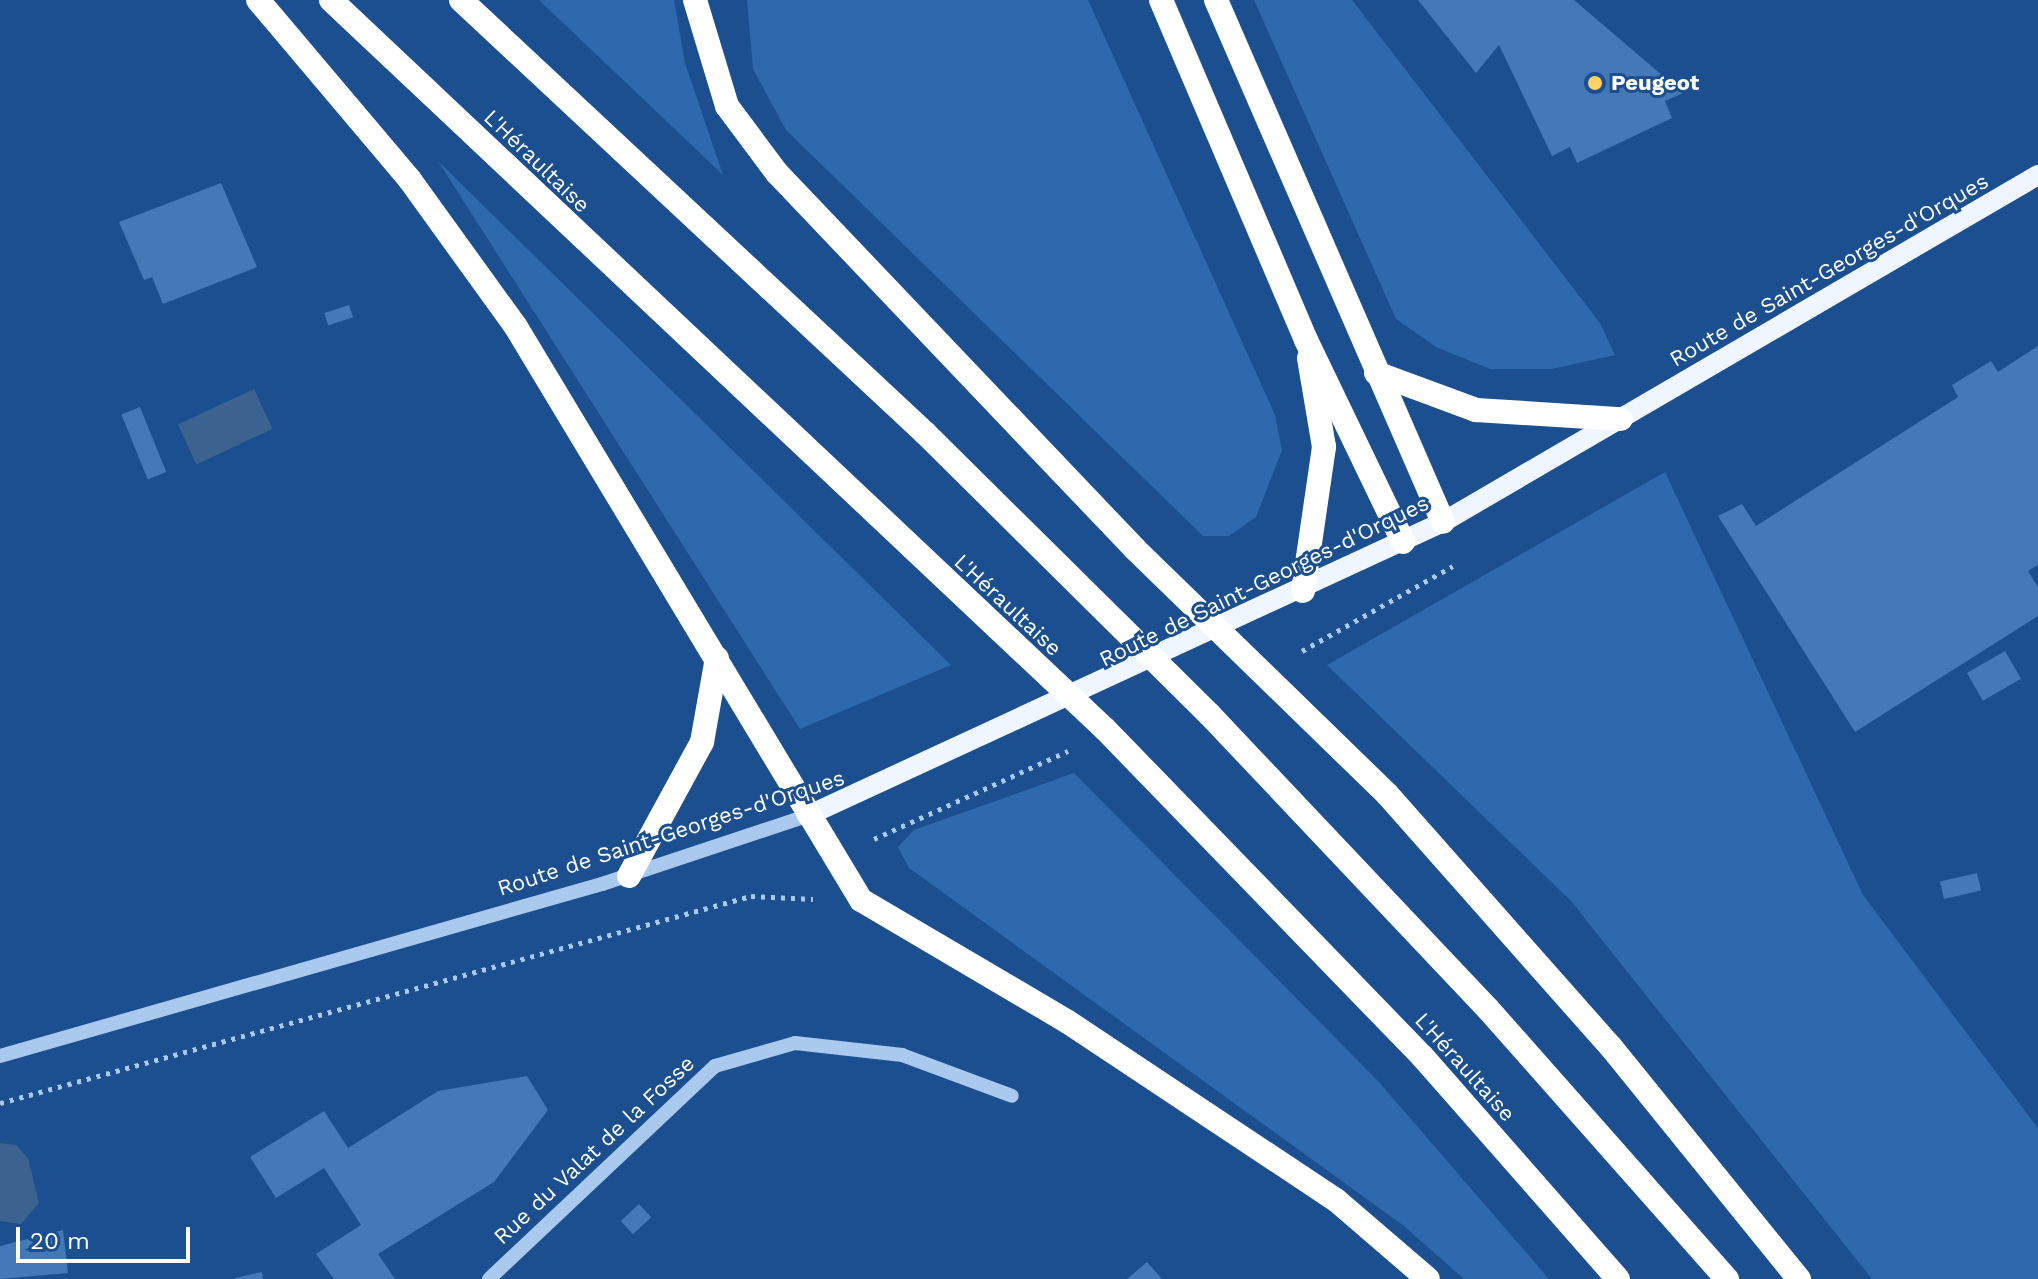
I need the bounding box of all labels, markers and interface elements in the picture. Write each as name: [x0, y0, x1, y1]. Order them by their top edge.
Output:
place label: Peugeot: [1611, 70, 1699, 96]
marker: Peugeot: [1586, 74, 1604, 92]
street label: L'Héraultaise: [479, 104, 595, 218]
street label: Route de Saint-Georges-d'Orques: [1665, 168, 1993, 372]
street label: Route de Saint-Georges-d'Orques: [1095, 490, 1433, 672]
street label: L'Héraultaise: [949, 549, 1067, 661]
street label: Route de Saint-Georges-d'Orques: [494, 764, 848, 902]
street label: L'Héraultaise: [1409, 1007, 1521, 1127]
street label: Rue du Valat de la Fosse: [488, 1050, 700, 1250]
scale bar: [20, 1211, 194, 1261]
text: 20 m: [30, 1227, 90, 1255]

